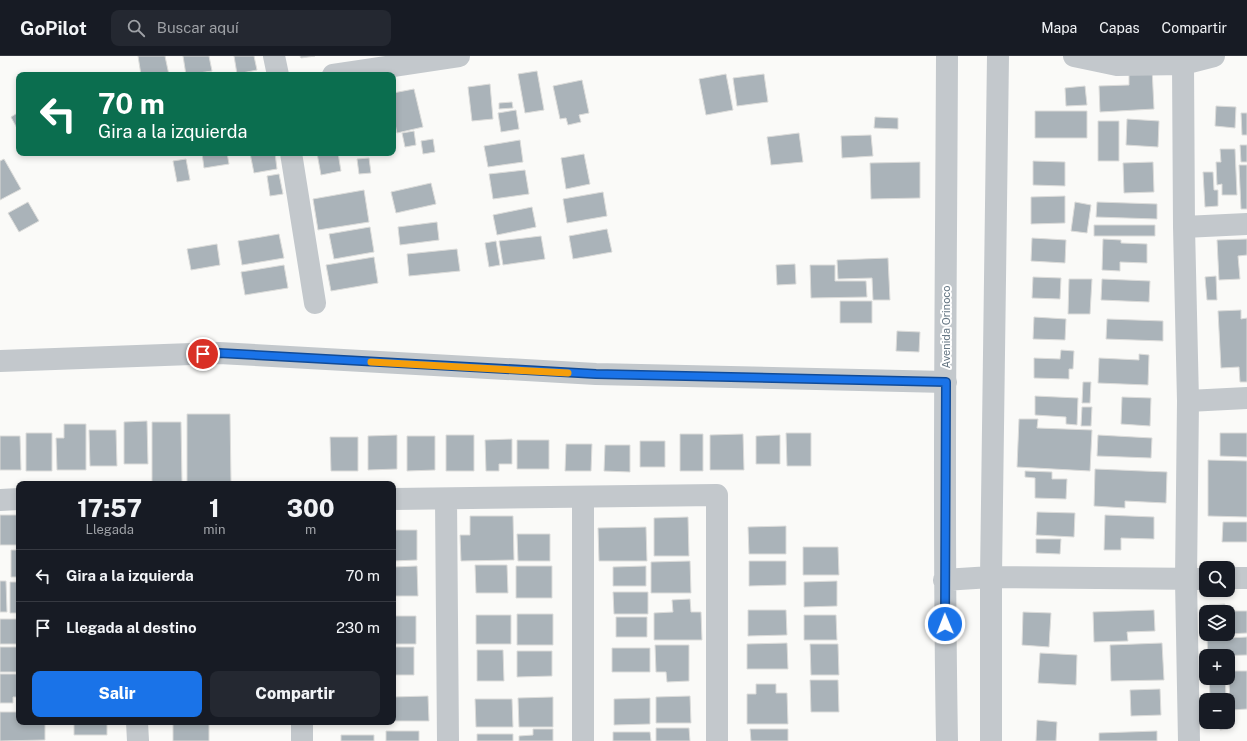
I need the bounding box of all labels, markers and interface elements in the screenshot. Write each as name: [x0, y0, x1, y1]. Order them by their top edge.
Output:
search box: [111, 10, 391, 46]
text: GoPilot: [20, 17, 87, 39]
icon: search: [125, 17, 147, 39]
text: Buscar aquí: [157, 19, 239, 36]
text: Mapa: [1041, 20, 1077, 36]
text: Capas: [1099, 20, 1140, 36]
text: Compartir: [1162, 20, 1227, 36]
text: 70 m: [98, 87, 165, 120]
icon: left: [32, 88, 84, 140]
text: Gira a la izquierda: [98, 121, 247, 142]
street label: Avenida Orinoco: [940, 285, 952, 369]
pin: [186, 337, 220, 371]
icon: arrive: [192, 343, 214, 365]
text: 17:57: [77, 494, 142, 522]
text: 1: [209, 494, 220, 522]
text: 300: [287, 494, 335, 522]
text: Llegada: [85, 522, 134, 537]
text: min: [203, 522, 225, 537]
text: m: [305, 522, 316, 537]
map controls: [1199, 561, 1235, 729]
button: search: [1199, 561, 1235, 597]
icon: left: [32, 565, 54, 587]
text: Gira a la izquierda: [66, 567, 194, 584]
text: 70 m: [345, 567, 380, 584]
position arrow: [924, 603, 966, 645]
button: layers: [1199, 605, 1235, 641]
icon: arrive: [32, 617, 54, 639]
text: Llegada al destino: [66, 619, 197, 636]
text: 230 m: [336, 619, 380, 636]
button: +: [1199, 649, 1235, 685]
button: Salir: [32, 671, 202, 717]
button: Compartir: [210, 671, 380, 717]
button: −: [1199, 693, 1235, 729]

